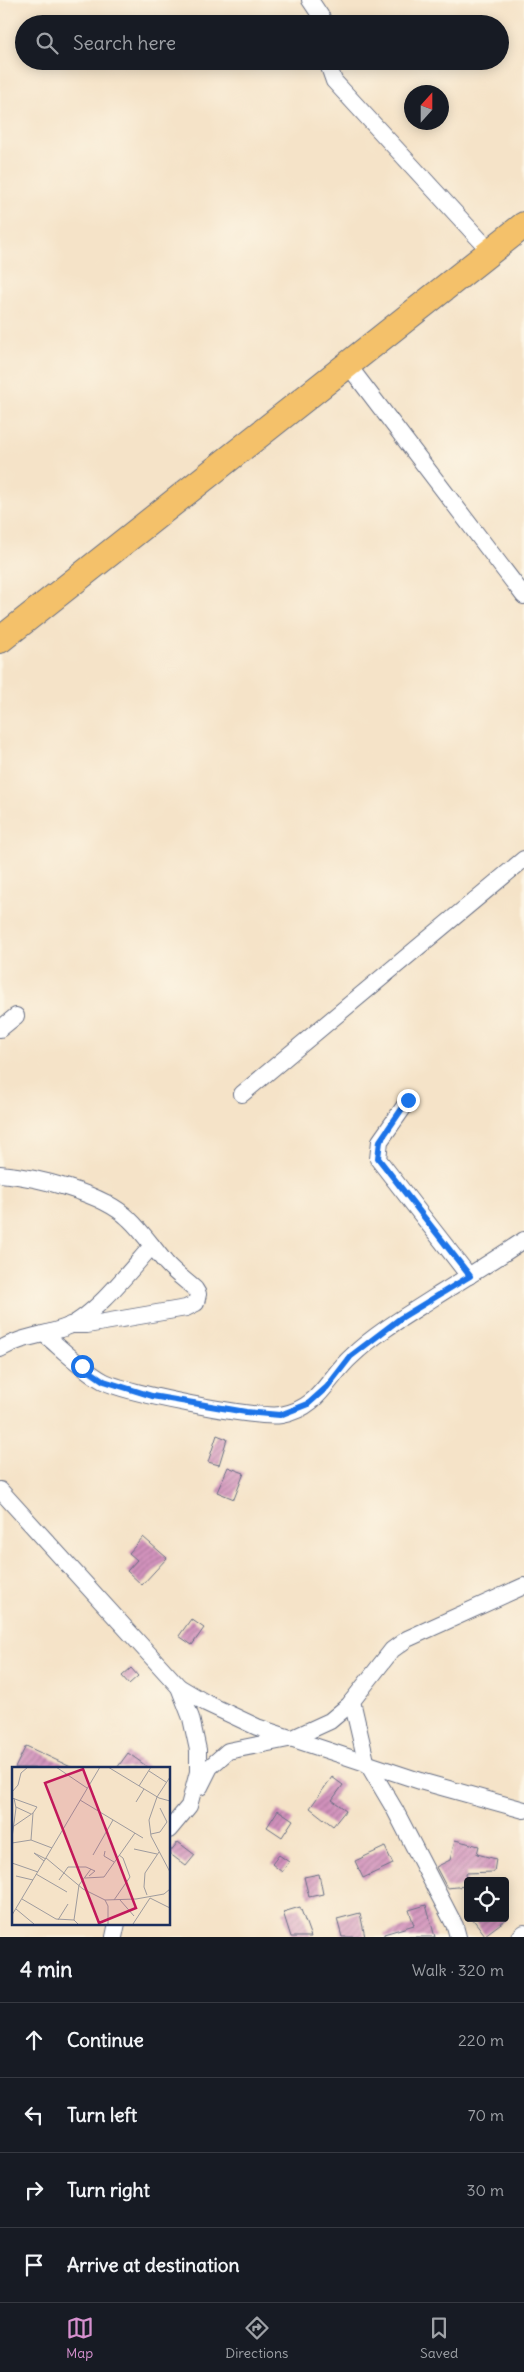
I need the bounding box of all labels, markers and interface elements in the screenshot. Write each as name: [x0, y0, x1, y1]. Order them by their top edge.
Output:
search box: [15, 15, 509, 70]
icon: search: [33, 29, 61, 57]
text: Search here: [73, 31, 176, 55]
north arrow: [404, 85, 449, 130]
route end: [397, 1089, 420, 1112]
route start: [71, 1355, 94, 1378]
inset map: [12, 1767, 170, 1924]
map controls: [464, 1877, 509, 1922]
button: locate: [464, 1877, 509, 1922]
text: 4 min: [20, 1956, 72, 1983]
text: Walk · 320 m: [412, 1960, 504, 1980]
icon: ahead: [20, 2026, 48, 2054]
text: Continue: [67, 2028, 144, 2052]
text: 220 m: [458, 2030, 504, 2050]
icon: left: [20, 2101, 48, 2129]
text: Turn left: [67, 2103, 137, 2127]
text: 70 m: [468, 2105, 504, 2125]
icon: right: [20, 2176, 48, 2204]
text: Turn right: [67, 2178, 150, 2202]
text: 30 m: [467, 2180, 504, 2200]
icon: arrive: [20, 2251, 48, 2279]
text: Arrive at destination: [67, 2253, 240, 2277]
tab: Map: [66, 2314, 94, 2362]
tab: Directions: [225, 2314, 288, 2362]
tab: Saved: [420, 2314, 458, 2362]

